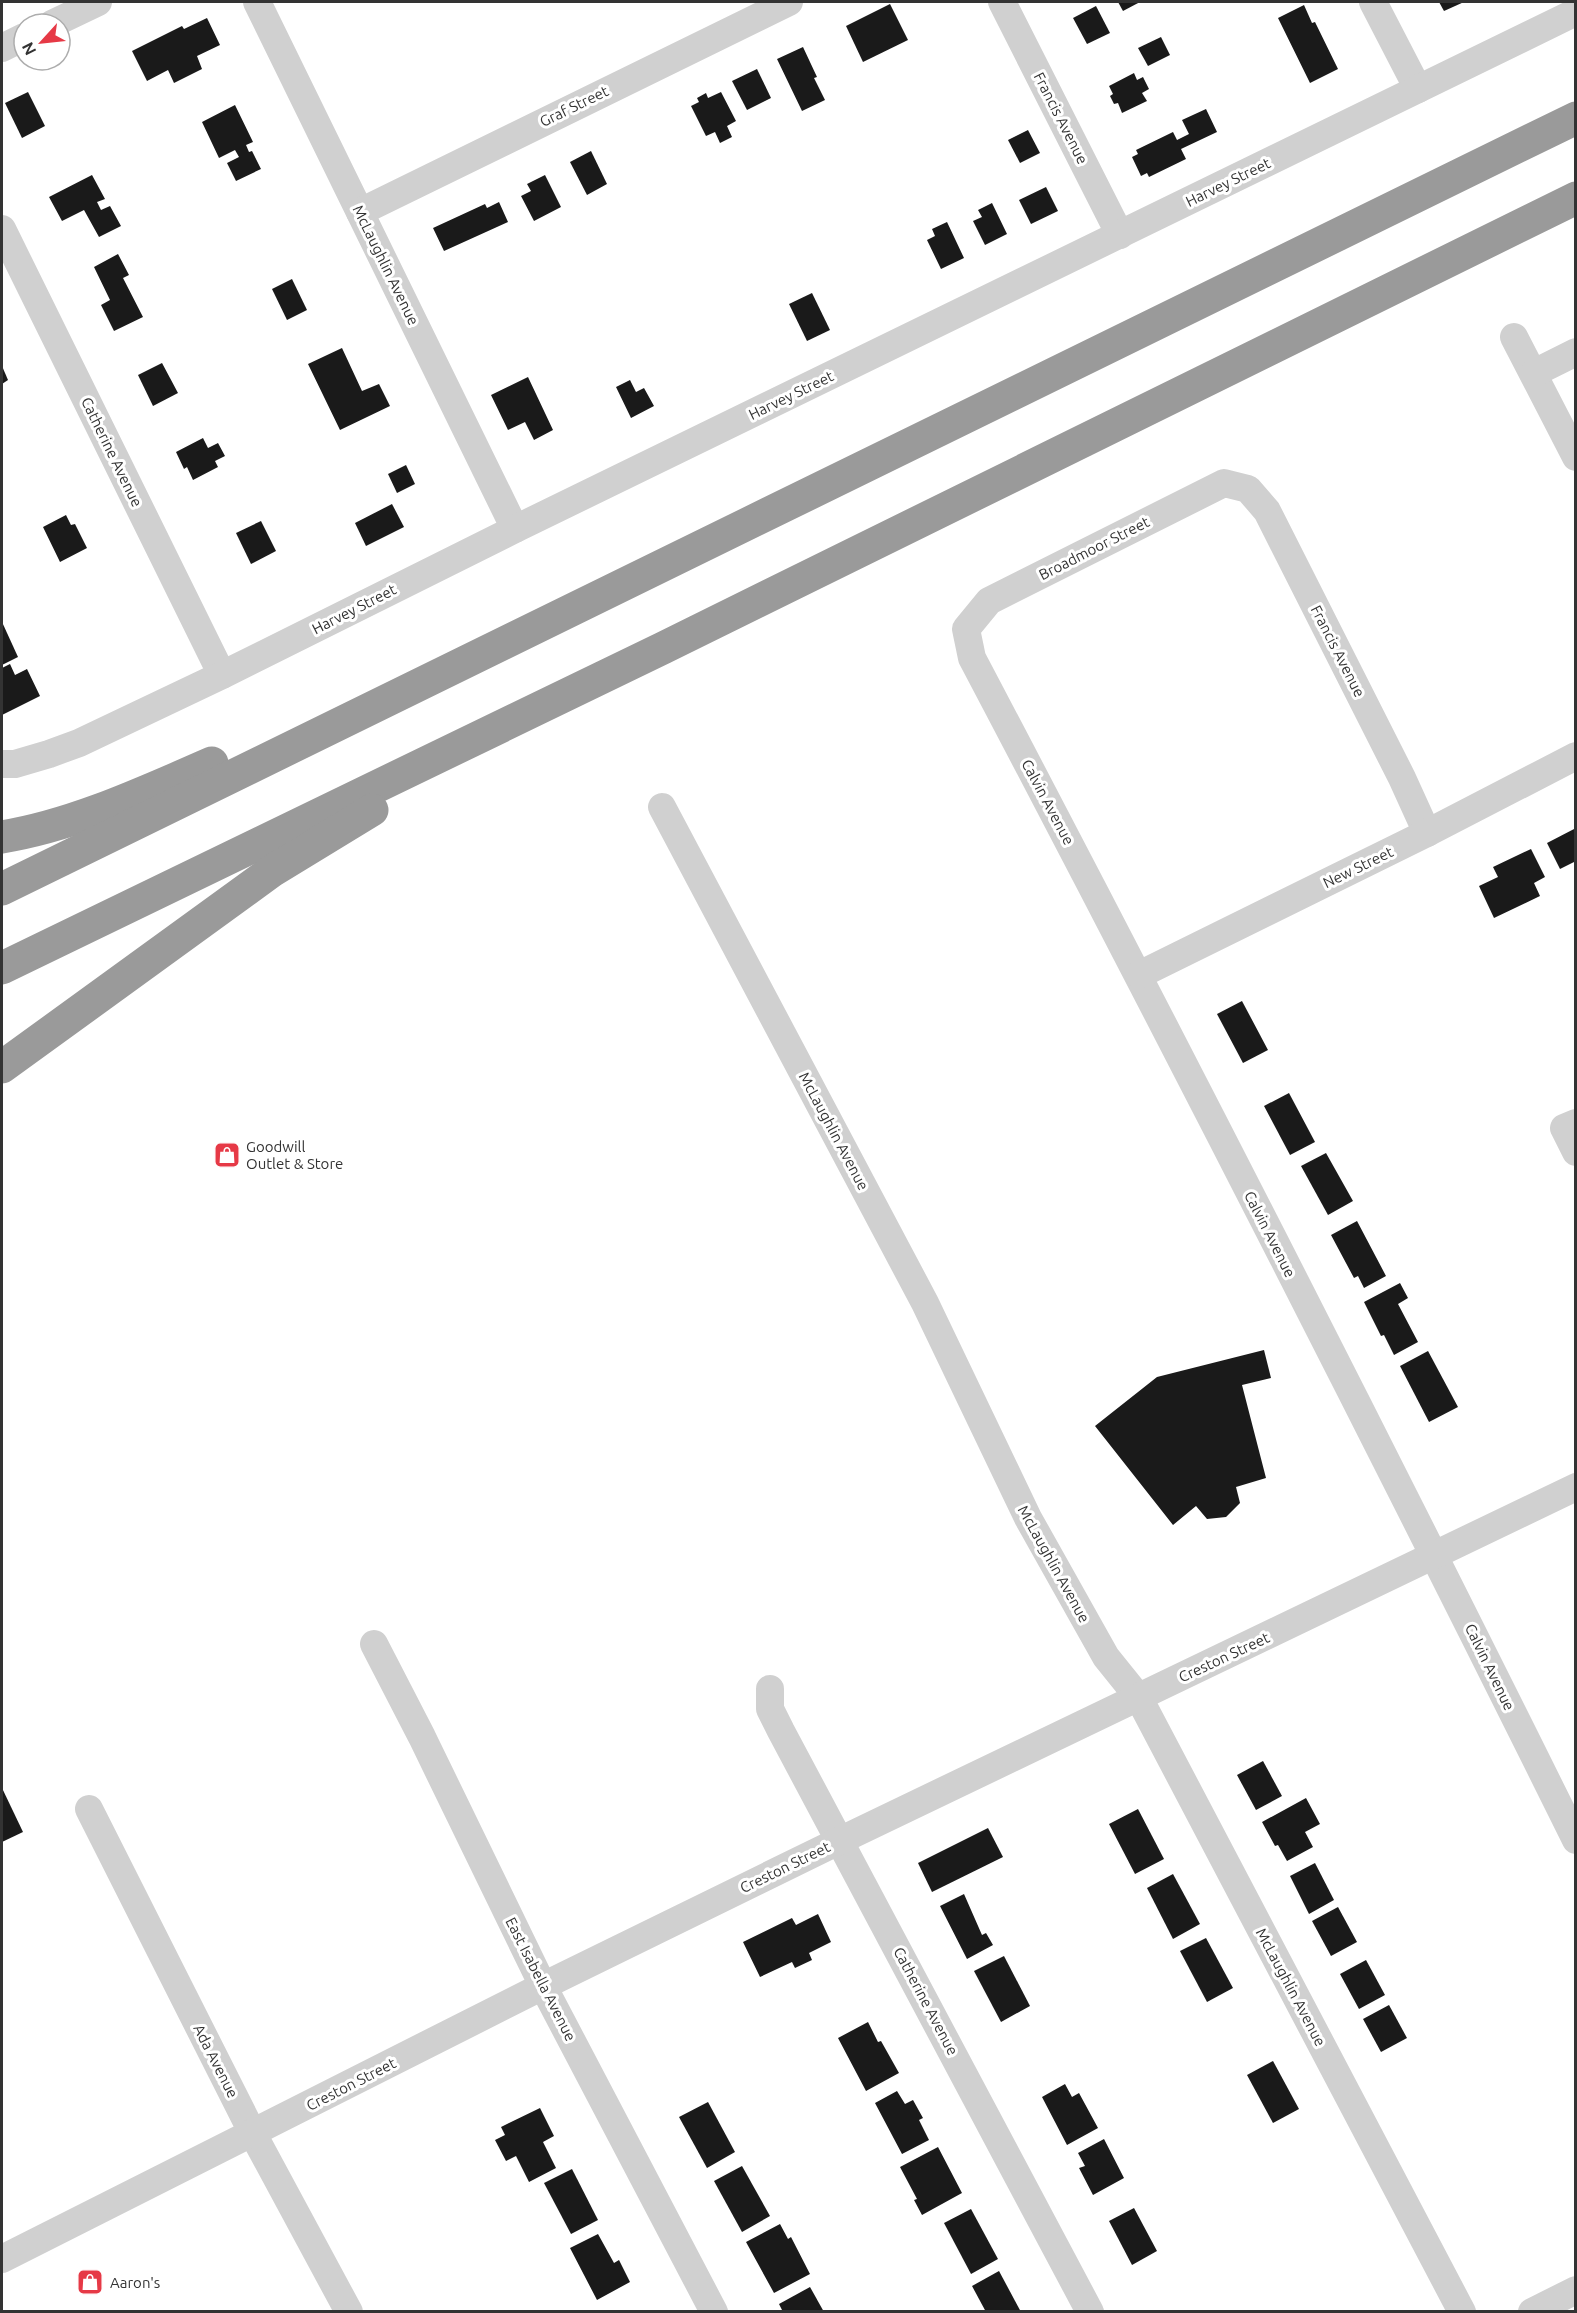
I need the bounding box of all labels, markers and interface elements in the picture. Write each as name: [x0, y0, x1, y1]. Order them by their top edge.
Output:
north arrow: [12, 12, 72, 72]
text: N: [18, 39, 39, 58]
street label: Francis Avenue: [1031, 69, 1091, 167]
street label: Graf Street: [537, 82, 611, 130]
street label: Harvey Street: [1183, 154, 1273, 210]
street label: McLaughlin Avenue: [350, 202, 422, 328]
street label: Harvey Street: [746, 367, 836, 423]
street label: Catherine Avenue: [78, 394, 146, 510]
street label: Broadmoor Street: [1036, 513, 1152, 583]
street label: Harvey Street: [309, 580, 399, 638]
street label: Francis Avenue: [1308, 602, 1368, 700]
street label: Calvin Avenue: [1018, 756, 1078, 848]
street label: New Street: [1320, 843, 1396, 891]
street label: McLaughlin Avenue: [796, 1069, 872, 1193]
place label: Goodwill Outlet & Store: [246, 1138, 343, 1172]
shop icon: Goodwill Outlet & Store: [212, 1140, 242, 1170]
street label: Calvin Avenue: [1241, 1188, 1299, 1280]
street label: McLaughlin Avenue: [1015, 1502, 1093, 1626]
street label: Calvin Avenue: [1462, 1621, 1518, 1713]
street label: Creston Street: [1176, 1629, 1272, 1685]
street label: Creston Street: [737, 1838, 833, 1896]
street label: East Isabella Avenue: [502, 1914, 580, 2044]
street label: McLaughlin Avenue: [1253, 1925, 1329, 2049]
street label: Catherine Avenue: [890, 1944, 962, 2058]
street label: Ada Avenue: [190, 2021, 242, 2101]
street label: Creston Street: [303, 2054, 399, 2114]
shop icon: Aaron's: [75, 2267, 105, 2297]
place label: Aaron's: [110, 2274, 160, 2291]

